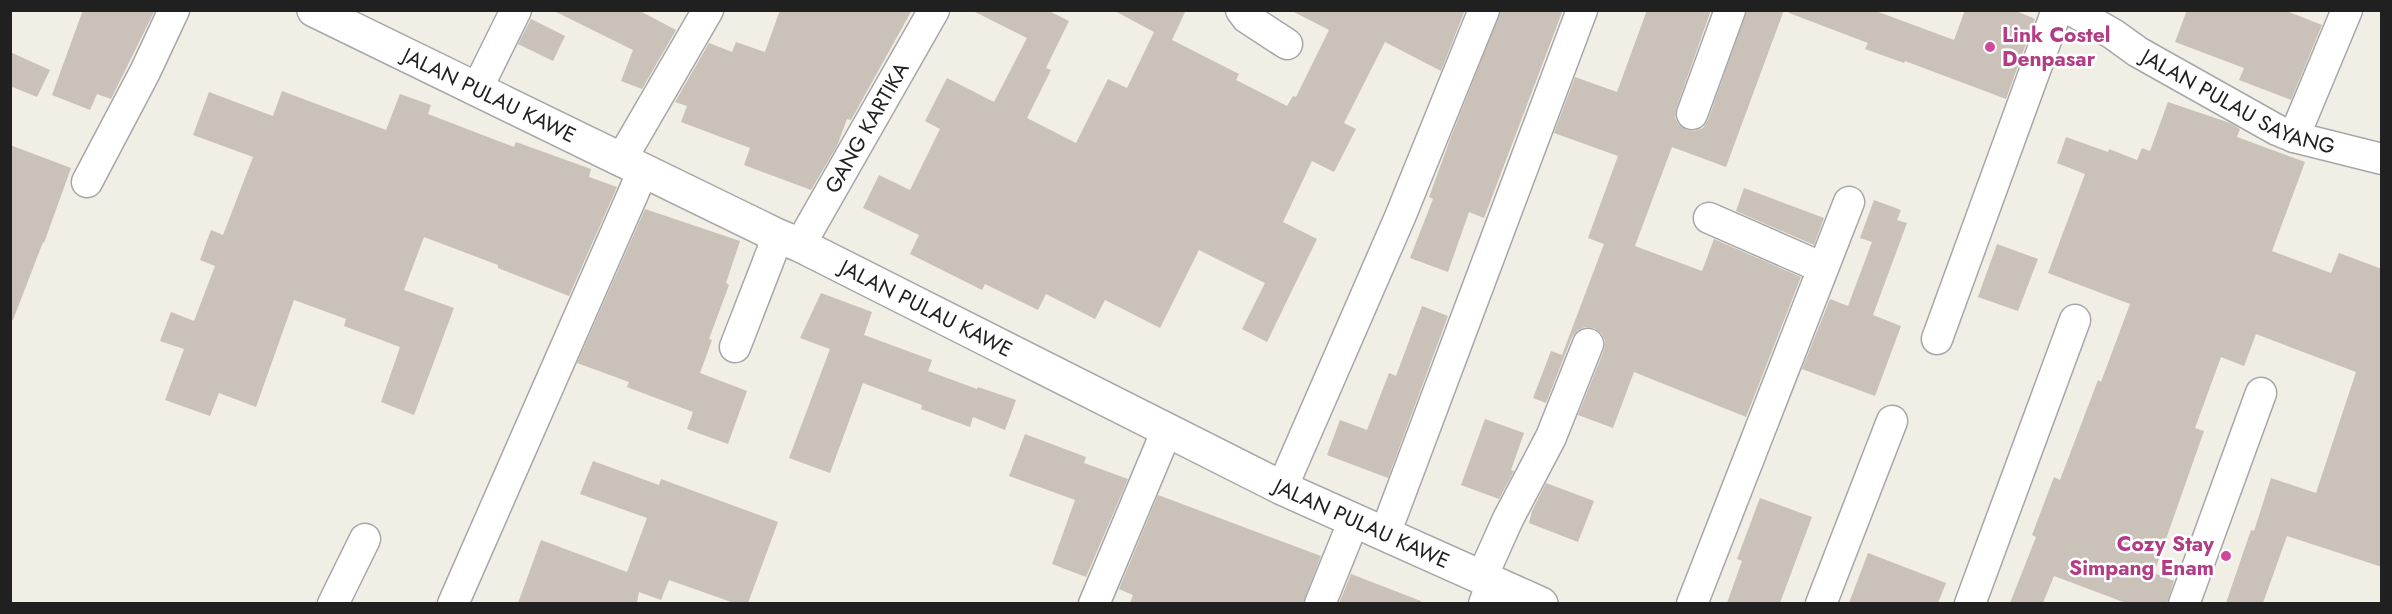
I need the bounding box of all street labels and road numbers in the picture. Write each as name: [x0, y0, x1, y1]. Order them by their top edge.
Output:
street label: JALAN PULAU KAWE: [395, 39, 581, 150]
street label: JALAN PULAU SAYANG: [2133, 40, 2338, 162]
street label: GANG KARTIKA: [818, 57, 916, 199]
street label: JALAN PULAU KAWE: [832, 251, 1017, 365]
street label: JALAN PULAU KAWE: [1266, 470, 1454, 576]

